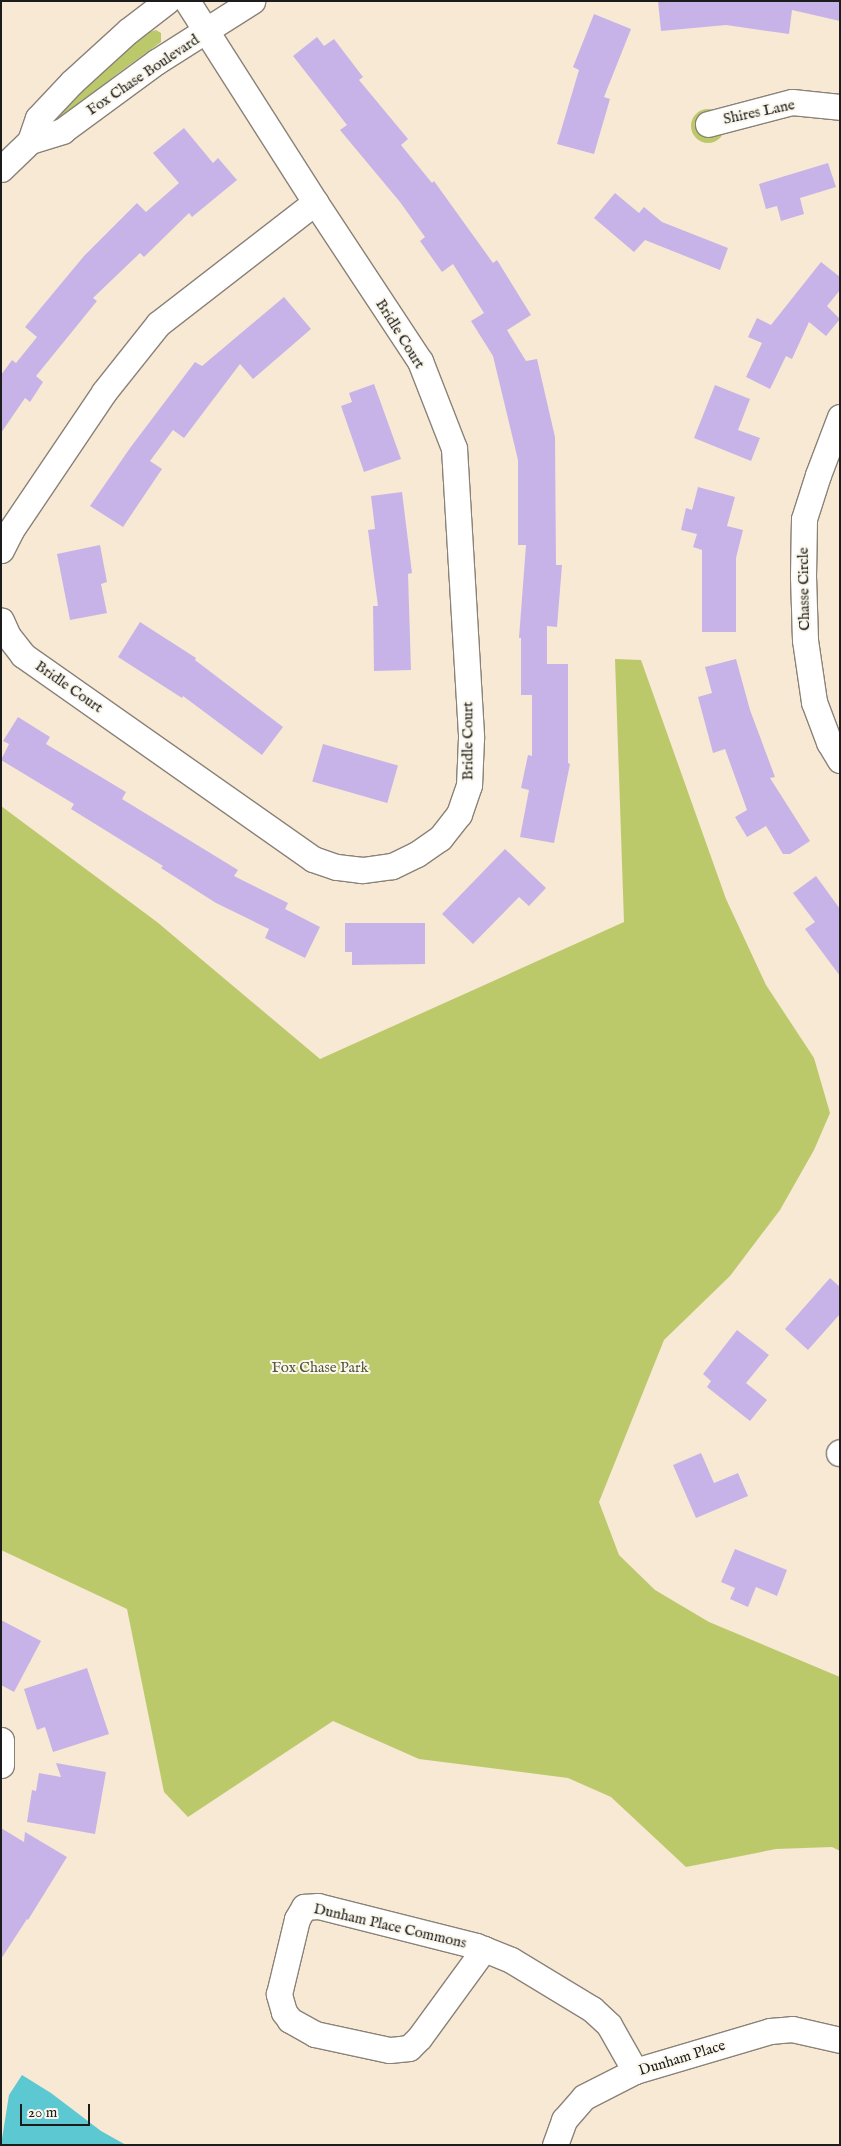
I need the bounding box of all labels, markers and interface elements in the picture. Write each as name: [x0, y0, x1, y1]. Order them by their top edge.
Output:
street label: Fox Chase Boulevard: [83, 31, 203, 119]
street label: Shires Lane: [722, 96, 796, 128]
street label: Bridle Court: [372, 296, 428, 372]
street label: Chasse Circle: [794, 547, 814, 631]
street label: Bridle Court: [32, 657, 106, 717]
street label: Bridle Court: [459, 702, 477, 780]
park label: Fox Chase Park: [271, 1359, 369, 1377]
street label: Dunham Place Commons: [312, 1900, 468, 1952]
street label: Dunham Place: [636, 2036, 728, 2080]
scale bar: [22, 2094, 92, 2126]
text: 20 m: [28, 2103, 57, 2122]

